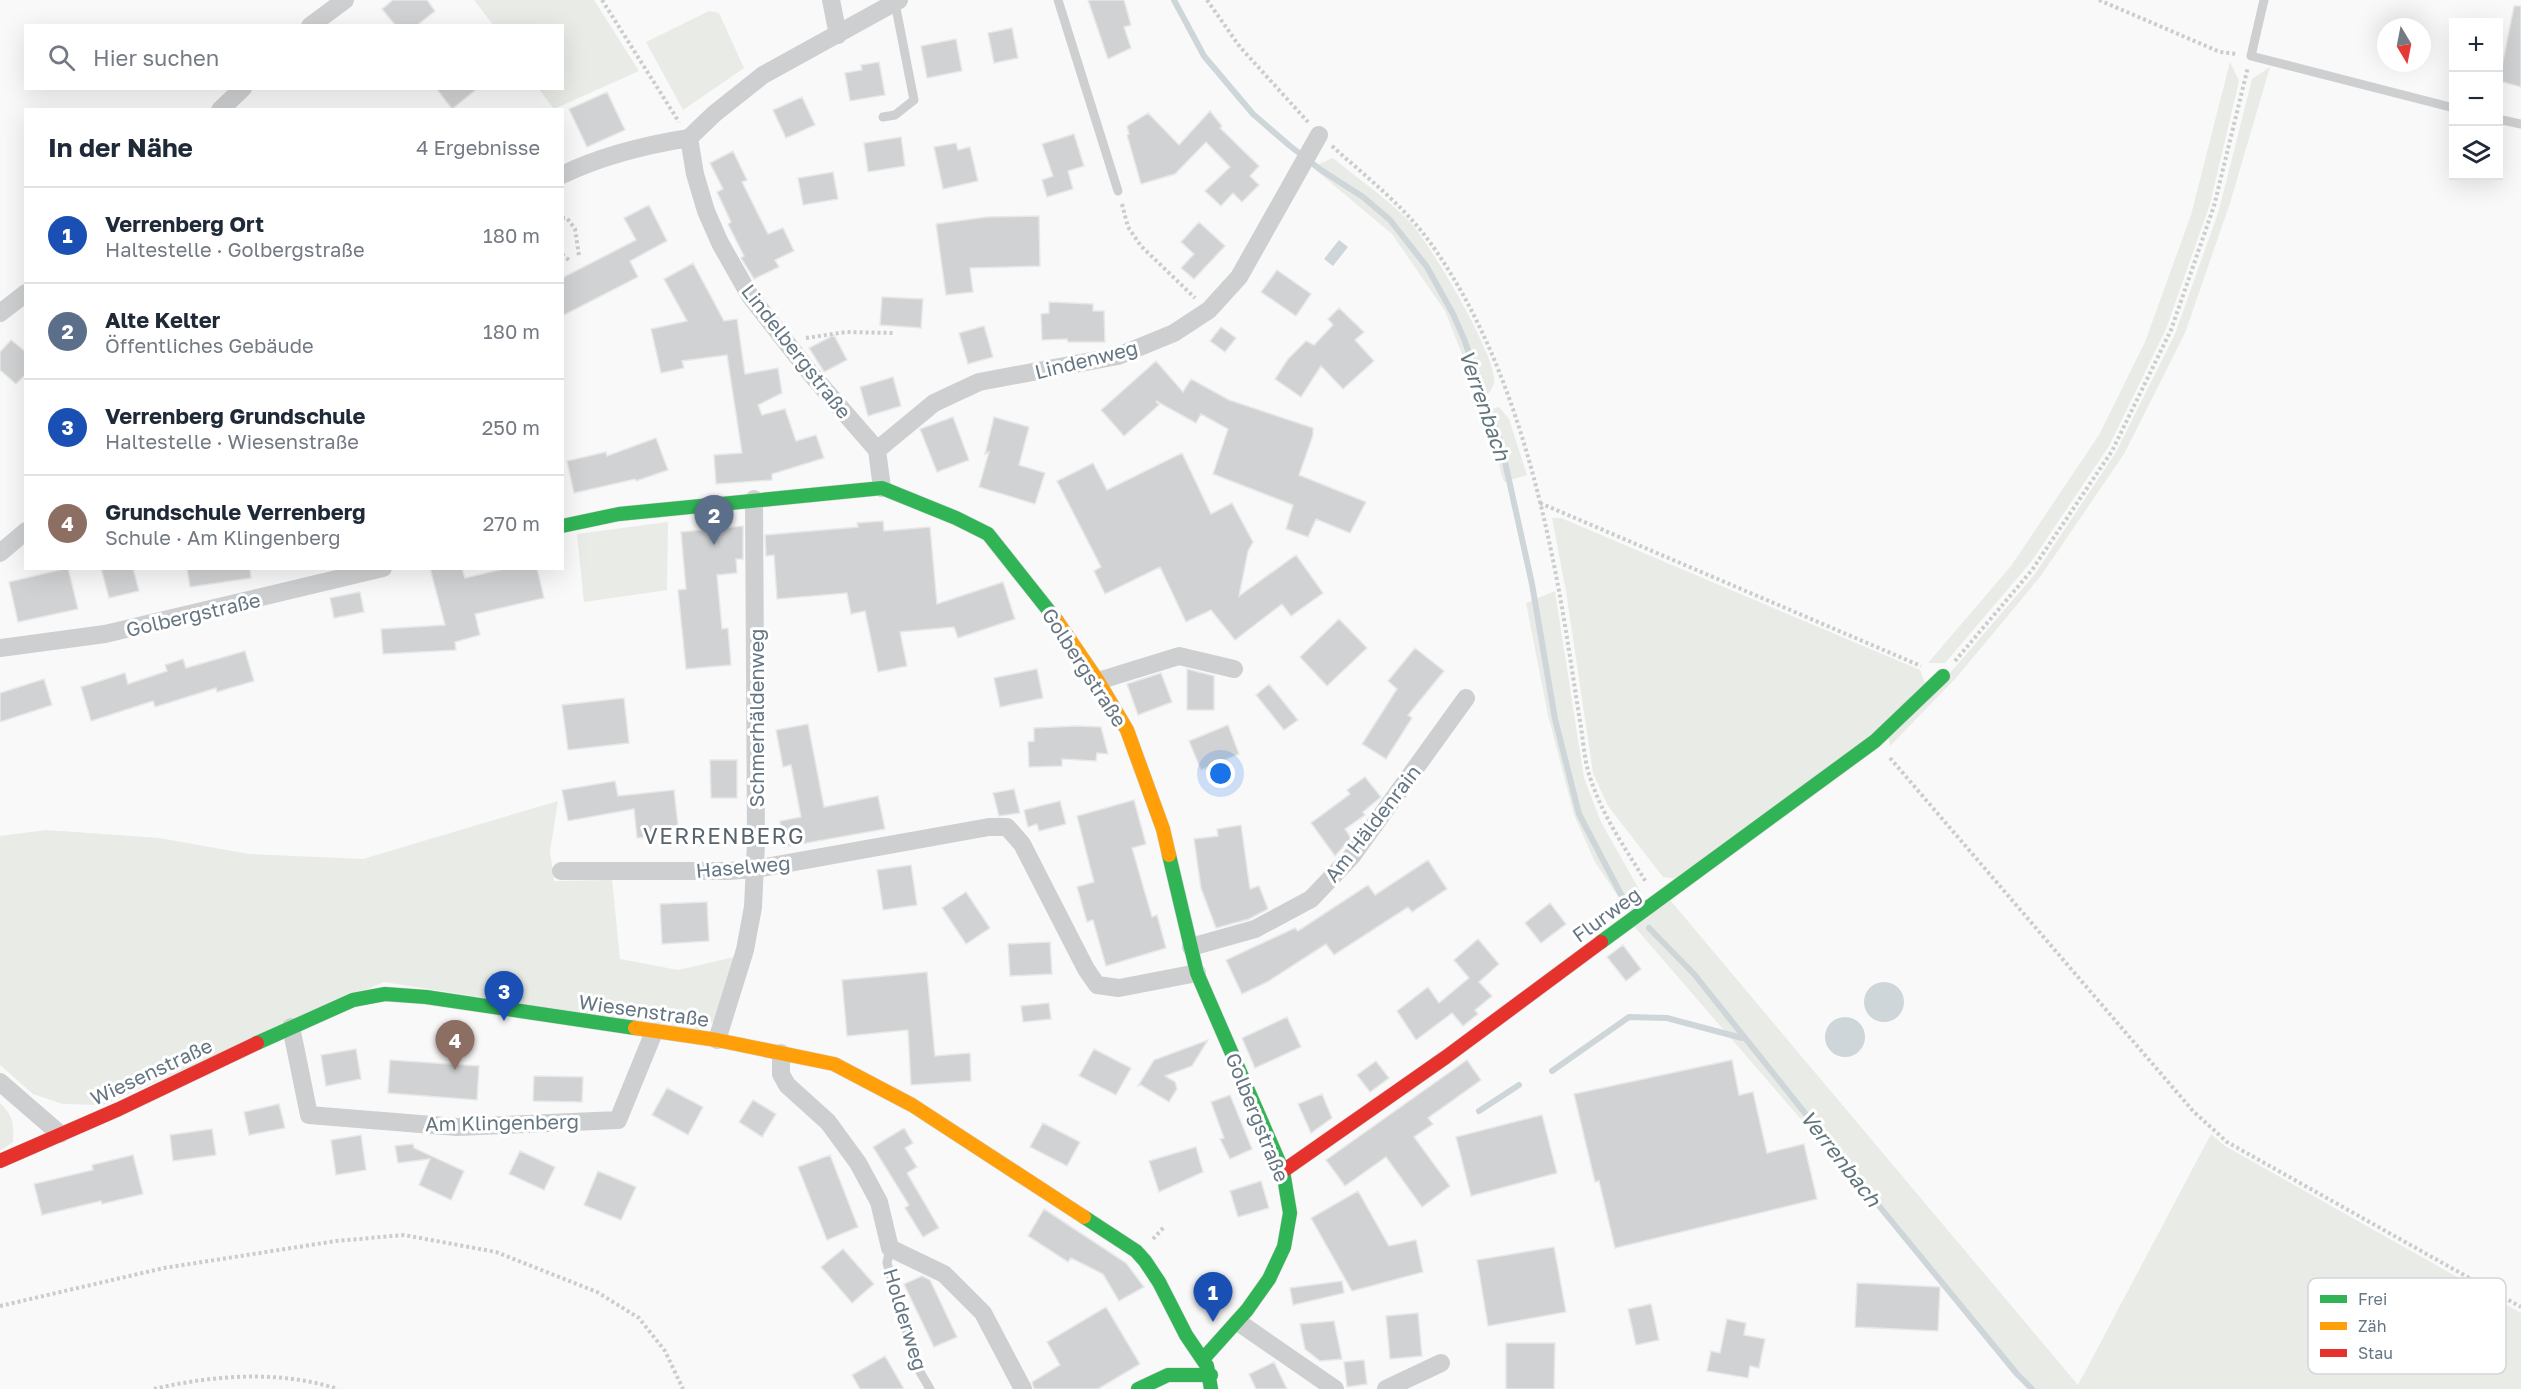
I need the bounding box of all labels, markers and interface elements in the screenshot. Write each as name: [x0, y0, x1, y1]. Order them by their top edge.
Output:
north arrow: [2377, 18, 2431, 72]
map controls: [2449, 18, 2503, 180]
button: +: [2449, 18, 2503, 72]
search box: [24, 24, 564, 90]
icon: search: [45, 41, 78, 74]
text: Hier suchen: [93, 44, 219, 71]
button: −: [2449, 72, 2503, 126]
button: layers: [2449, 126, 2503, 180]
text: In der Nähe: [48, 132, 193, 163]
text: 4 Ergebnisse: [416, 135, 540, 159]
text: Verrenberg Ort: [105, 210, 264, 237]
text: 1: [62, 223, 73, 247]
text: 180 m: [483, 223, 540, 247]
text: Haltestelle · Golbergstraße: [105, 237, 365, 261]
street label: Lindelbergstraße: [737, 279, 857, 423]
text: Alte Kelter: [105, 306, 220, 333]
text: 2: [61, 319, 74, 343]
text: 180 m: [483, 319, 540, 343]
text: Öffentliches Gebäude: [105, 333, 314, 357]
street label: Lindenweg: [1032, 335, 1140, 383]
water label: Verrenbach: [1454, 346, 1516, 465]
text: Verrenberg Grundschule: [105, 402, 365, 429]
text: 3: [61, 415, 74, 439]
text: 250 m: [482, 415, 540, 439]
text: Haltestelle · Wiesenstraße: [105, 429, 359, 453]
pin: 2: [694, 496, 734, 545]
text: Grundschule Verrenberg: [105, 498, 365, 525]
text: 4: [61, 511, 74, 535]
text: 270 m: [483, 511, 540, 535]
text: Schule · Am Klingenberg: [105, 525, 341, 549]
street label: Golbergstraße: [124, 587, 262, 641]
street label: Golbergstraße: [1038, 603, 1132, 731]
street label: Schmerhäldenweg: [744, 629, 768, 807]
your location: [1206, 759, 1235, 788]
street label: Am Häldenrain: [1319, 760, 1425, 886]
district label: VERRENBERG: [643, 822, 805, 849]
street label: Haselweg: [695, 850, 791, 882]
street label: Flurweg: [1567, 881, 1645, 947]
pin: 3: [484, 972, 524, 1021]
street label: Wiesenstraße: [577, 989, 711, 1031]
pin: 4: [436, 1020, 474, 1070]
street label: Wiesenstraße: [86, 1032, 216, 1110]
street label: Golbergstraße: [1221, 1049, 1295, 1185]
water label: Verrenbach: [1795, 1105, 1887, 1212]
street label: Am Klingenberg: [425, 1109, 579, 1135]
street label: Holderweg: [879, 1265, 933, 1373]
pin: 1: [1194, 1272, 1232, 1322]
legend: [2308, 1278, 2506, 1374]
text: Frei: [2358, 1289, 2387, 1309]
text: Zäh: [2358, 1316, 2386, 1336]
text: Stau: [2358, 1343, 2393, 1363]

